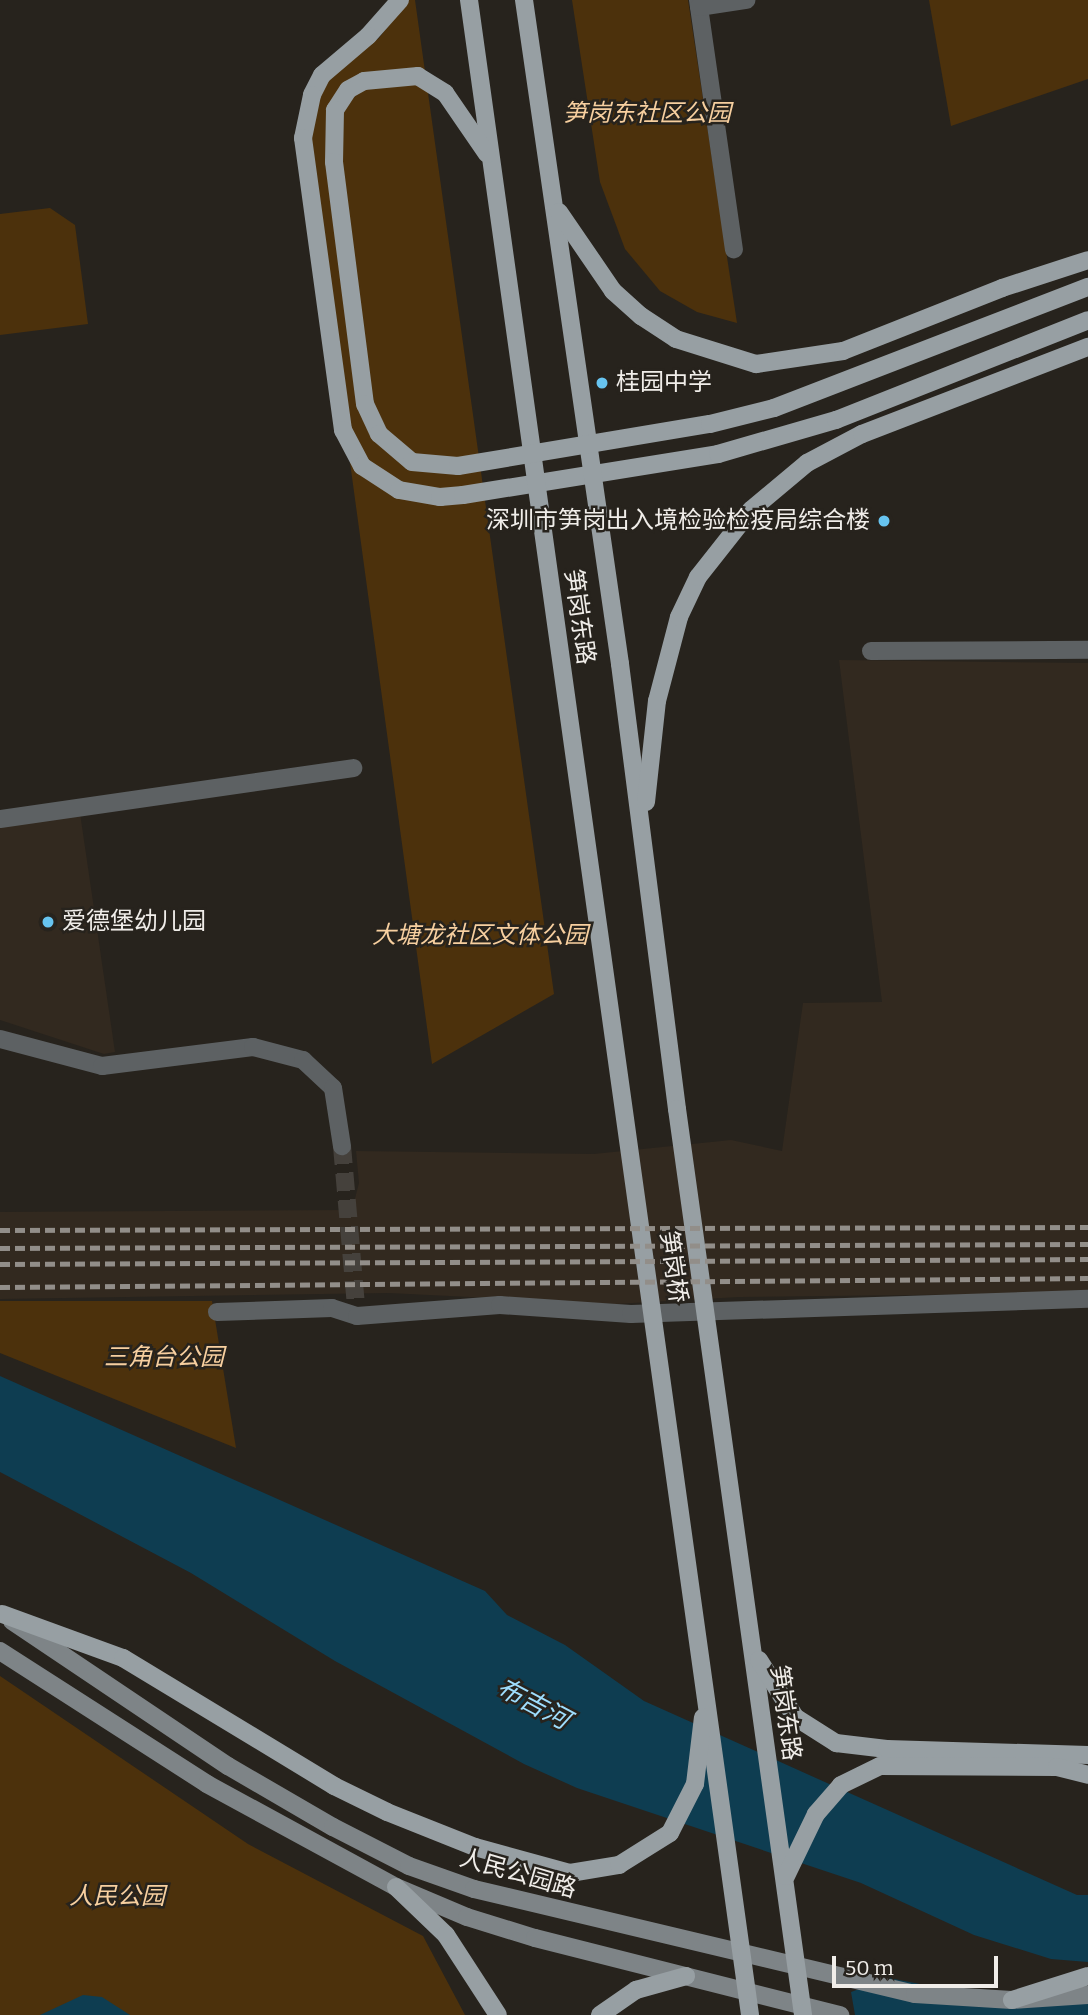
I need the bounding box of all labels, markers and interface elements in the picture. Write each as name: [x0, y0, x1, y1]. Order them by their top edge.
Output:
park label: 笋岗东社区公园: [563, 100, 731, 128]
place label: 桂园中学: [616, 369, 712, 397]
marker: 桂园中学: [594, 375, 610, 391]
place label: 深圳市笋岗出入境检验检疫局综合楼: [486, 507, 870, 535]
marker: 深圳市笋岗出入境检验检疫局综合楼: [876, 513, 892, 529]
street label: 笋岗东路: [558, 567, 600, 667]
place label: 爱德堡幼儿园: [62, 908, 206, 936]
marker: 爱德堡幼儿园: [40, 914, 56, 930]
park label: 大塘龙社区文体公园: [372, 922, 588, 950]
street label: 笋岗桥: [654, 1229, 692, 1305]
park label: 三角台公园: [104, 1344, 224, 1372]
street label: 笋岗东路: [764, 1663, 806, 1763]
water label: 布吉河: [491, 1672, 575, 1736]
street label: 人民公园路: [456, 1844, 580, 1904]
park label: 人民公园: [69, 1883, 165, 1911]
scale bar: [836, 1941, 1002, 1985]
text: 50 m: [845, 1955, 894, 1981]

